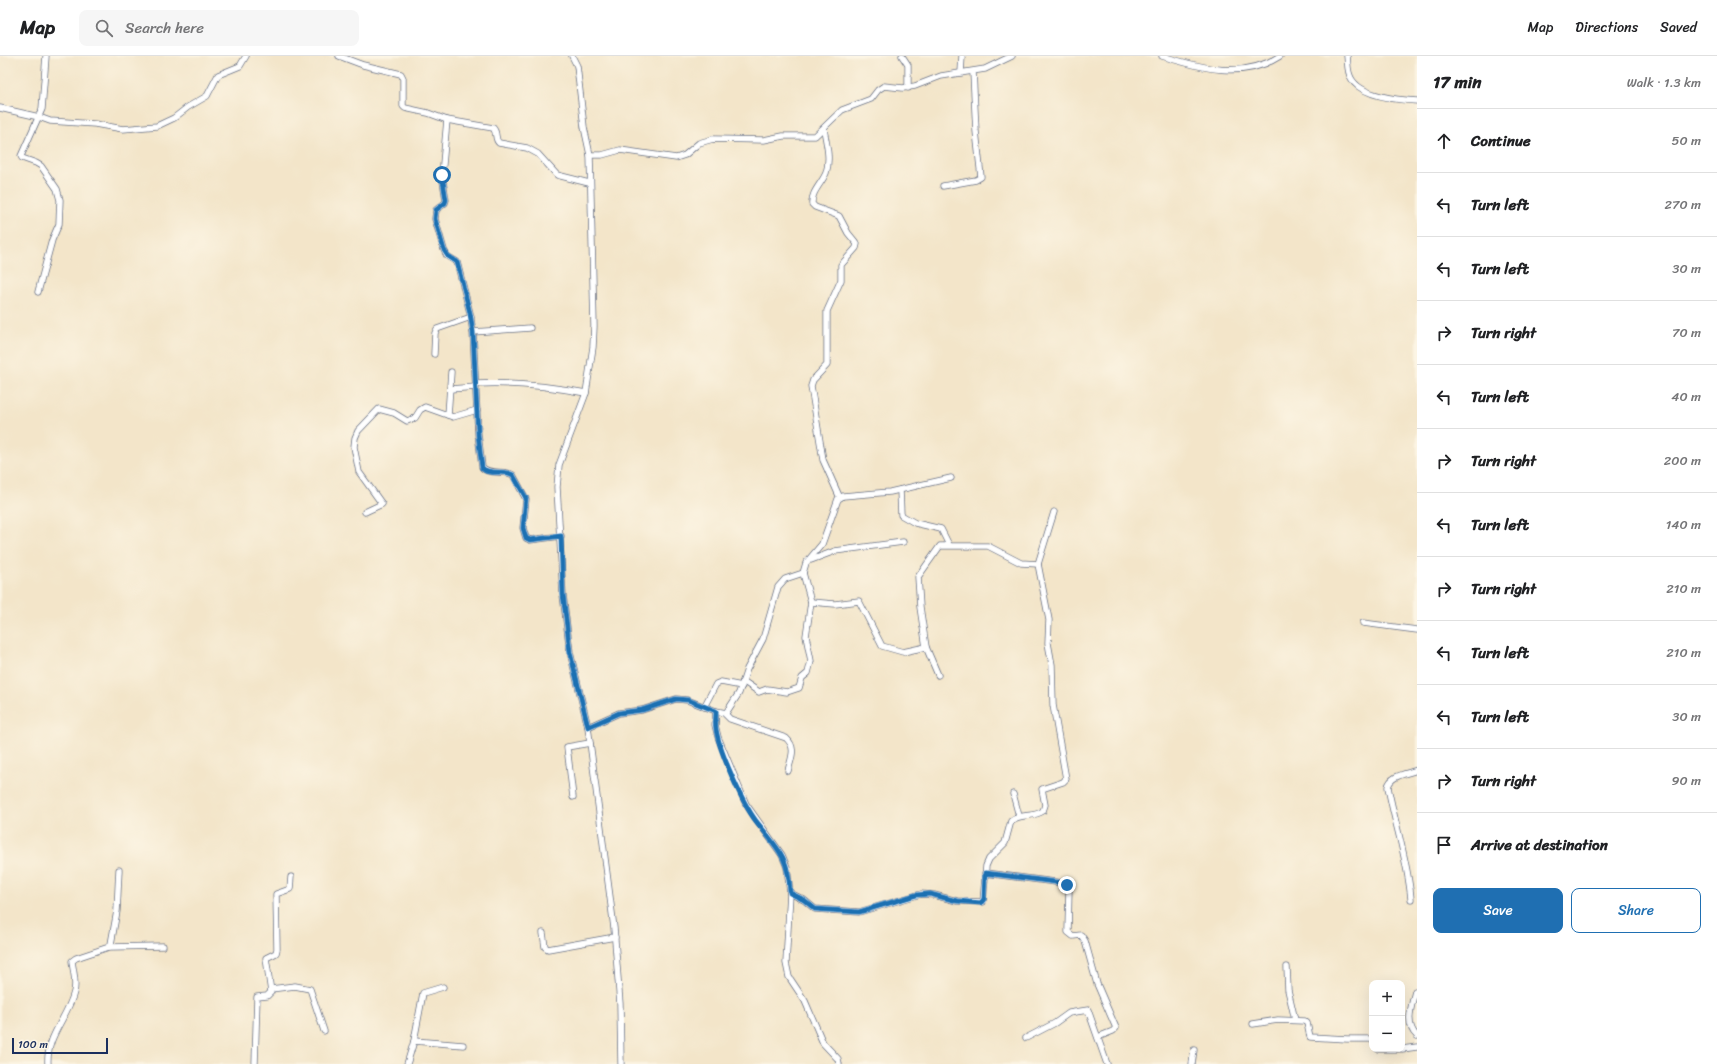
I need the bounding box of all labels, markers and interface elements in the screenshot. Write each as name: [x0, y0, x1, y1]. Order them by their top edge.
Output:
search box: [79, 10, 359, 46]
text: Map: [20, 11, 55, 44]
text: Search here: [125, 15, 204, 41]
text: Map: [1527, 15, 1553, 40]
text: Directions: [1575, 15, 1638, 40]
text: Saved: [1660, 15, 1697, 40]
icon: search: [93, 17, 115, 39]
text: 17 min: [1433, 67, 1481, 97]
text: Walk · 1.3 km: [1627, 71, 1701, 94]
text: Continue: [1471, 128, 1531, 154]
text: 50 m: [1671, 129, 1701, 152]
icon: ahead: [1433, 130, 1455, 152]
route start: [433, 166, 451, 184]
text: Turn left: [1471, 192, 1529, 218]
text: 270 m: [1664, 193, 1701, 216]
icon: left: [1433, 194, 1455, 216]
text: Turn left: [1471, 256, 1529, 282]
text: 30 m: [1672, 257, 1701, 280]
icon: left: [1433, 258, 1455, 280]
text: Turn right: [1471, 320, 1536, 346]
text: 70 m: [1672, 321, 1701, 344]
icon: right: [1433, 322, 1455, 344]
text: Turn left: [1471, 384, 1529, 410]
text: 40 m: [1671, 385, 1701, 408]
icon: left: [1433, 386, 1455, 408]
text: Turn right: [1471, 448, 1536, 474]
text: 200 m: [1664, 449, 1701, 472]
icon: right: [1433, 450, 1455, 472]
text: Turn left: [1471, 512, 1529, 538]
text: 140 m: [1666, 513, 1701, 536]
icon: left: [1433, 514, 1455, 536]
text: Turn right: [1471, 576, 1536, 602]
text: 210 m: [1666, 577, 1701, 600]
icon: right: [1433, 578, 1455, 600]
text: Turn left: [1471, 640, 1529, 666]
text: 210 m: [1666, 641, 1701, 664]
icon: left: [1433, 642, 1455, 664]
text: Turn left: [1471, 704, 1529, 730]
text: 30 m: [1672, 705, 1701, 728]
icon: left: [1433, 706, 1455, 728]
text: Turn right: [1471, 768, 1536, 794]
text: 90 m: [1671, 769, 1701, 792]
icon: right: [1433, 770, 1455, 792]
text: Arrive at destination: [1471, 832, 1608, 858]
icon: arrive: [1433, 834, 1455, 856]
route end: [1058, 876, 1076, 894]
button: Save: [1433, 888, 1563, 933]
button: Share: [1571, 888, 1701, 933]
map controls: [1369, 980, 1405, 1052]
button: +: [1369, 980, 1405, 1016]
button: −: [1369, 1016, 1405, 1052]
text: 100 m: [18, 1035, 48, 1054]
scale bar: [12, 1036, 108, 1055]

